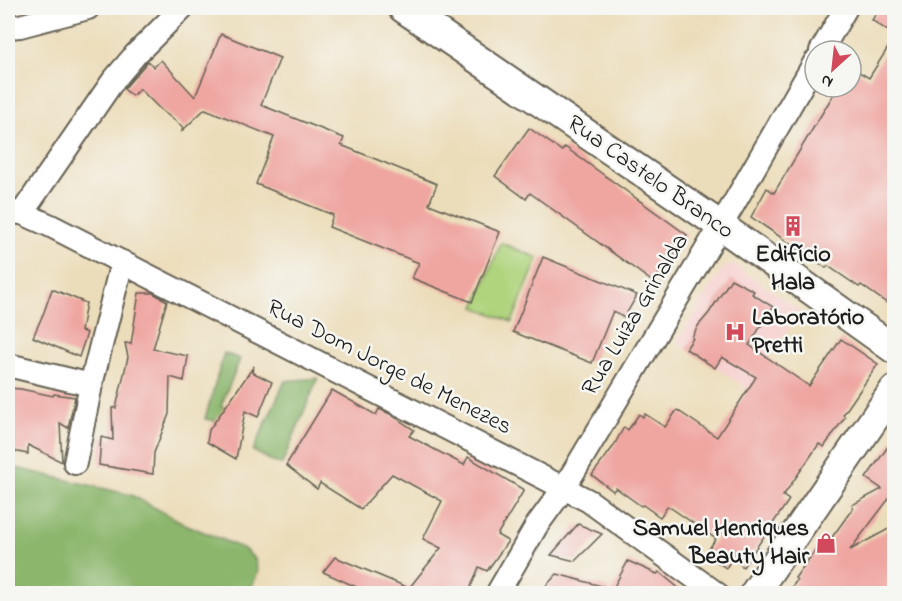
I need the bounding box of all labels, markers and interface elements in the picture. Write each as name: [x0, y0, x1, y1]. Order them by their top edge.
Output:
north arrow: [803, 39, 863, 99]
text: N: [817, 67, 837, 94]
street label: Rua Castelo Branco: [559, 107, 741, 249]
building icon: Edifício Hala: [781, 214, 805, 238]
street label: Rua Luiza Grinalda: [574, 227, 698, 403]
place label: Edifício Hala: [755, 238, 831, 301]
street label: Rua Dom Jorge de Menezes: [260, 291, 518, 445]
place label: Laboratório Pretti: [752, 301, 864, 364]
hospital icon: Laboratório Pretti: [723, 320, 747, 344]
place label: Samuel Henriques Beauty Hair: [633, 512, 810, 576]
shop icon: Samuel Henriques Beauty Hair: [814, 531, 838, 555]

